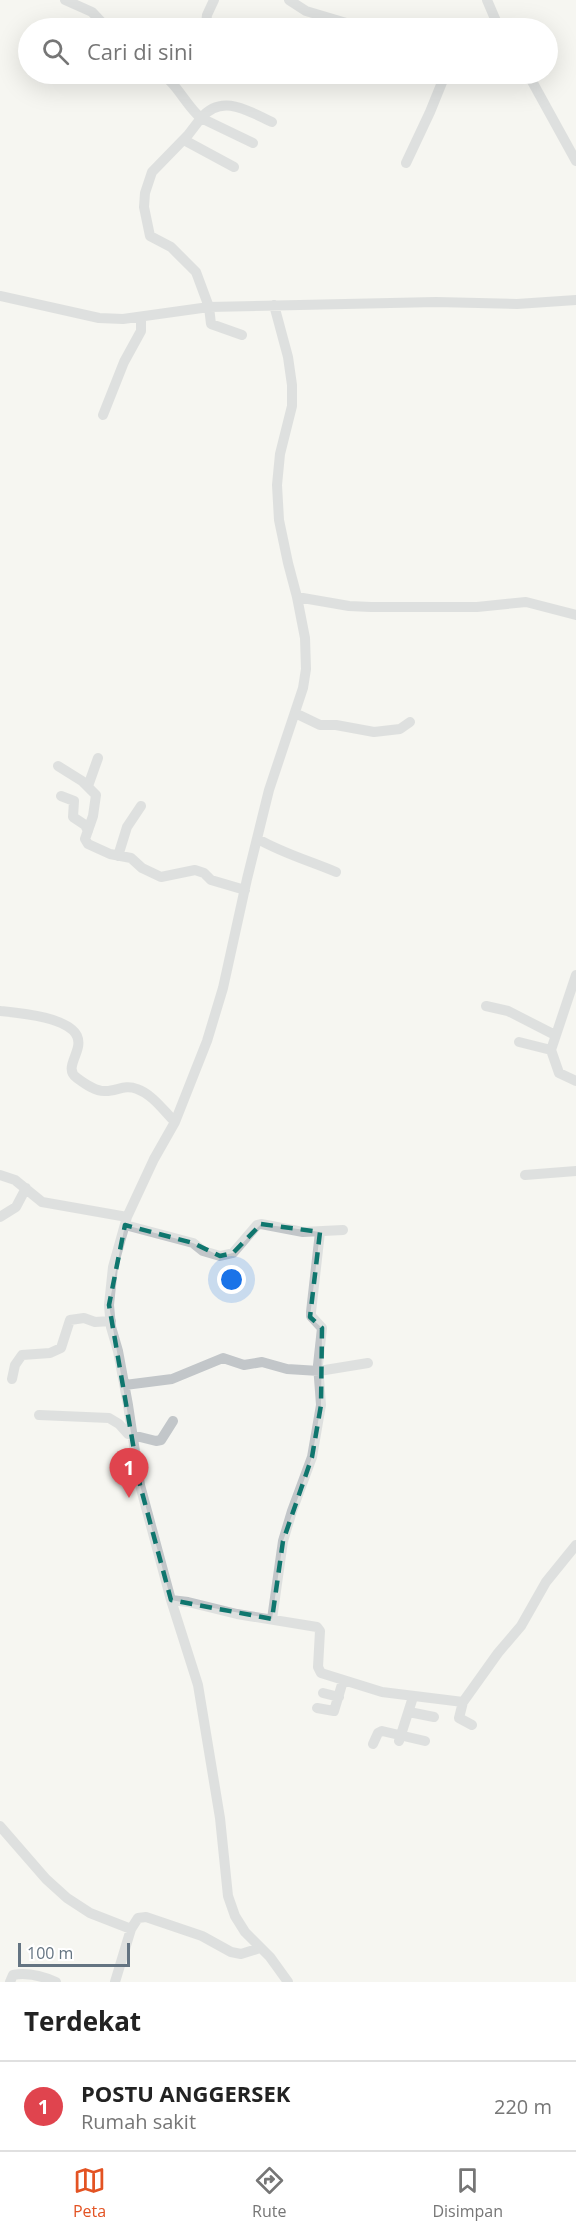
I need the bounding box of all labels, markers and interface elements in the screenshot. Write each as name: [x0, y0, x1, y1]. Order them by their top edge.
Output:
search box: [18, 18, 558, 84]
icon: search: [39, 35, 72, 68]
text: Cari di sini: [87, 36, 193, 66]
your location: [217, 1265, 246, 1294]
pin: 1: [110, 1448, 148, 1498]
scale bar: [18, 1940, 130, 1968]
text: 100 m: [27, 1942, 73, 1964]
text: Terdekat: [24, 2003, 141, 2039]
text: POSTU ANGGERSEK: [81, 2078, 290, 2108]
text: 1: [38, 2093, 49, 2120]
text: 220 m: [494, 2093, 552, 2120]
text: Rumah sakit: [81, 2108, 196, 2135]
tab: Peta: [73, 2164, 106, 2222]
tab: Rute: [252, 2164, 286, 2222]
tab: Disimpan: [432, 2164, 503, 2222]

